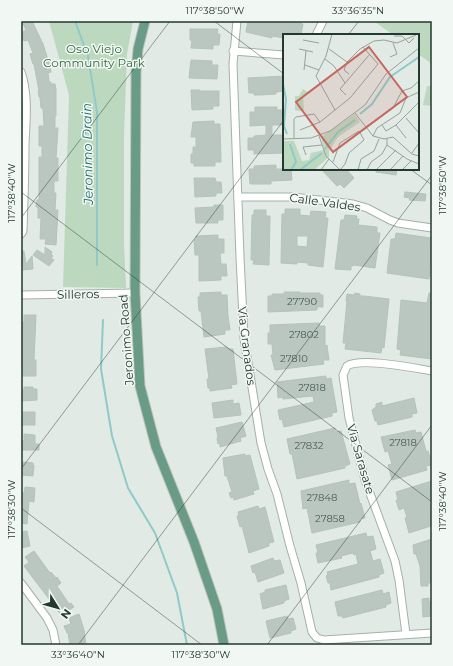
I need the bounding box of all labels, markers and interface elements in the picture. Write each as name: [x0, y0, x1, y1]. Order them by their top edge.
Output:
text: 117°38'50"W: [186, 4, 244, 17]
text: 33°36'35"N: [332, 4, 384, 17]
inset map: [283, 34, 419, 170]
park label: Oso Viejo Community Park: [43, 41, 146, 70]
water label: Jeronimo Drain: [78, 103, 96, 206]
text: 117°38'50"W: [436, 156, 449, 214]
text: 117°38'40"W: [5, 163, 18, 223]
street label: Calle Valdes: [288, 190, 362, 214]
street label: Silleros: [57, 286, 99, 302]
street label: Jeronimo Road: [115, 294, 137, 387]
house number: 27790: [287, 295, 317, 308]
street label: Via Granados: [235, 306, 259, 386]
house number: 27802: [289, 328, 319, 341]
house number: 27810: [280, 352, 308, 365]
house number: 27818: [298, 381, 326, 394]
street label: Via Sarasate: [344, 422, 378, 496]
house number: 27818: [389, 436, 417, 449]
house number: 27832: [294, 439, 324, 452]
text: 117°38'40"W: [436, 471, 449, 531]
text: 117°38'30"W: [5, 480, 18, 538]
house number: 27848: [307, 491, 337, 504]
house number: 27858: [315, 512, 345, 525]
north arrow: [38, 588, 78, 628]
text: N: [58, 606, 74, 622]
text: 33°36'40"N: [51, 648, 105, 661]
text: 117°38'30"W: [172, 648, 230, 661]

